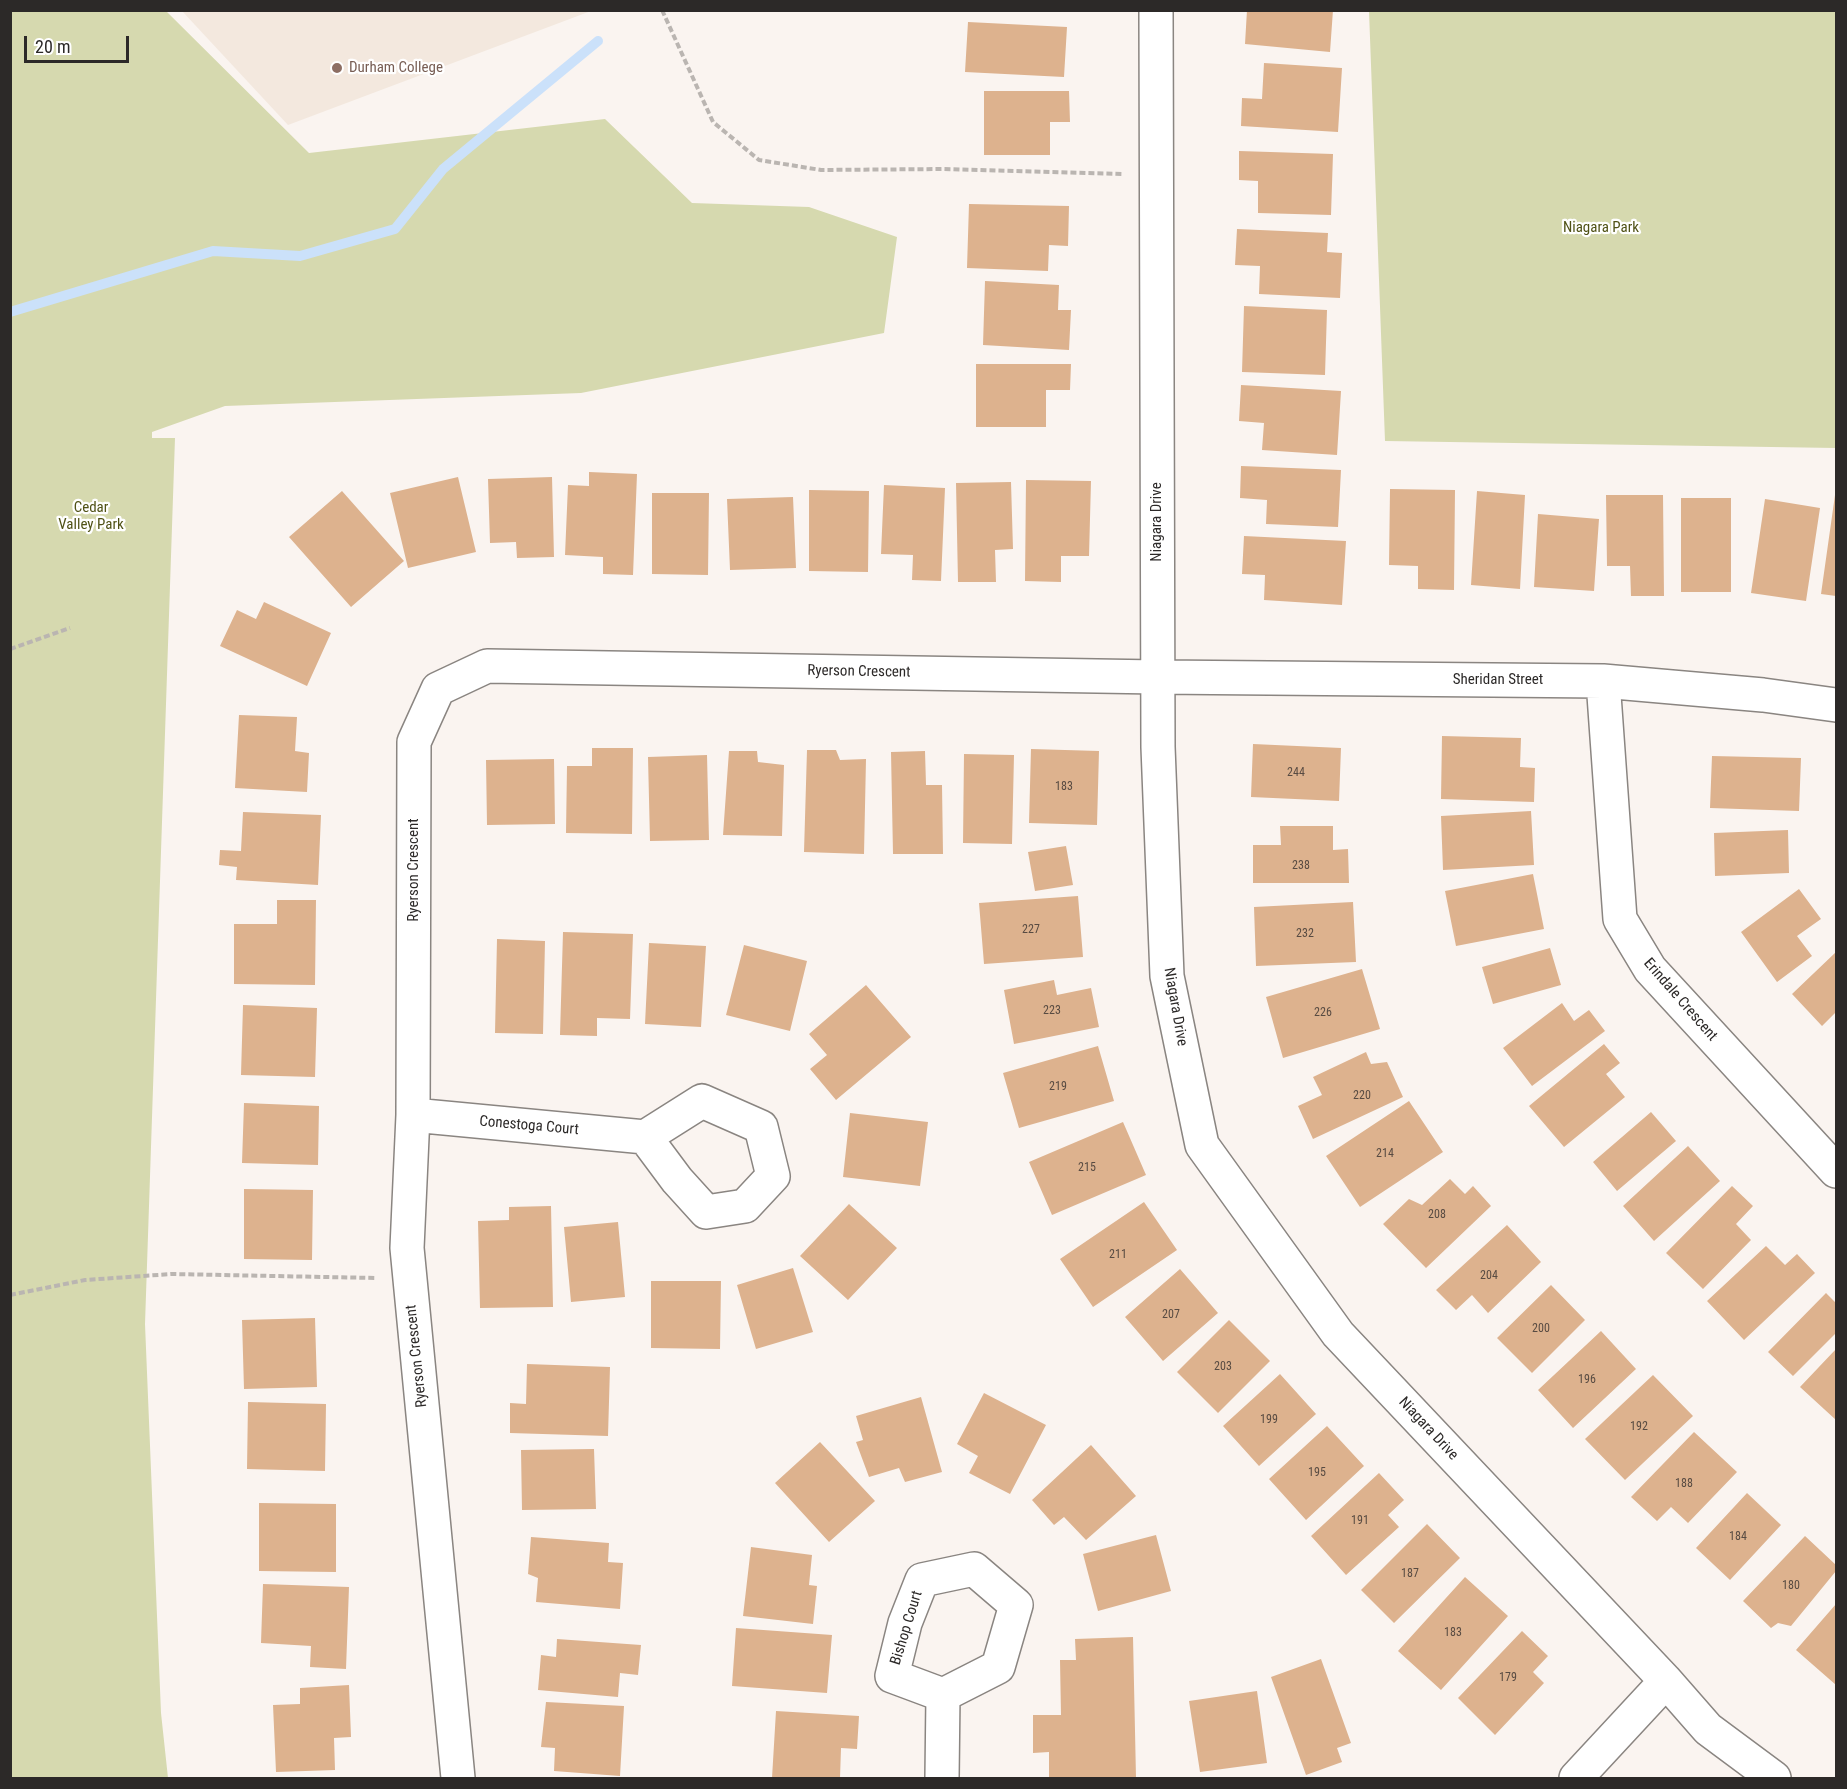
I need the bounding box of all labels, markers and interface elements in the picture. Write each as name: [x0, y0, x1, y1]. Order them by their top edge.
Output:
scale bar: [27, 24, 132, 62]
text: 20 m: [35, 36, 70, 57]
place label: Durham College: [349, 59, 443, 77]
marker: Durham College: [330, 61, 344, 75]
park label: Niagara Park: [1563, 219, 1639, 237]
street label: Niagara Drive: [1148, 482, 1166, 562]
park label: Cedar Valley Park: [58, 499, 124, 534]
street label: Ryerson Crescent: [807, 662, 911, 682]
street label: Sheridan Street: [1453, 671, 1543, 689]
house number: 244: [1287, 766, 1305, 780]
house number: 183: [1055, 780, 1073, 794]
street label: Ryerson Crescent: [405, 818, 423, 922]
house number: 238: [1292, 859, 1310, 873]
house number: 227: [1022, 923, 1040, 937]
house number: 232: [1296, 927, 1314, 941]
street label: Erindale Crescent: [1639, 955, 1721, 1045]
street label: Niagara Drive: [1159, 966, 1191, 1048]
house number: 223: [1043, 1004, 1061, 1018]
house number: 226: [1314, 1006, 1332, 1020]
house number: 219: [1049, 1080, 1067, 1094]
house number: 220: [1353, 1089, 1371, 1103]
street label: Conestoga Court: [479, 1113, 579, 1139]
house number: 214: [1376, 1147, 1394, 1161]
house number: 215: [1078, 1161, 1096, 1175]
house number: 208: [1428, 1208, 1446, 1222]
house number: 211: [1109, 1248, 1127, 1262]
house number: 204: [1480, 1269, 1498, 1283]
street label: Ryerson Crescent: [403, 1304, 431, 1408]
house number: 207: [1162, 1308, 1180, 1322]
house number: 200: [1532, 1322, 1550, 1336]
house number: 203: [1214, 1360, 1232, 1374]
house number: 196: [1578, 1373, 1596, 1387]
street label: Niagara Drive: [1394, 1394, 1462, 1464]
house number: 199: [1260, 1413, 1278, 1427]
house number: 192: [1630, 1420, 1648, 1434]
house number: 195: [1308, 1466, 1326, 1480]
house number: 188: [1675, 1477, 1693, 1491]
house number: 191: [1351, 1514, 1369, 1528]
house number: 184: [1729, 1530, 1747, 1544]
house number: 187: [1401, 1567, 1419, 1581]
house number: 180: [1782, 1579, 1800, 1593]
street label: Bishop Court: [887, 1589, 927, 1667]
house number: 183: [1444, 1626, 1462, 1640]
house number: 179: [1499, 1671, 1517, 1685]

